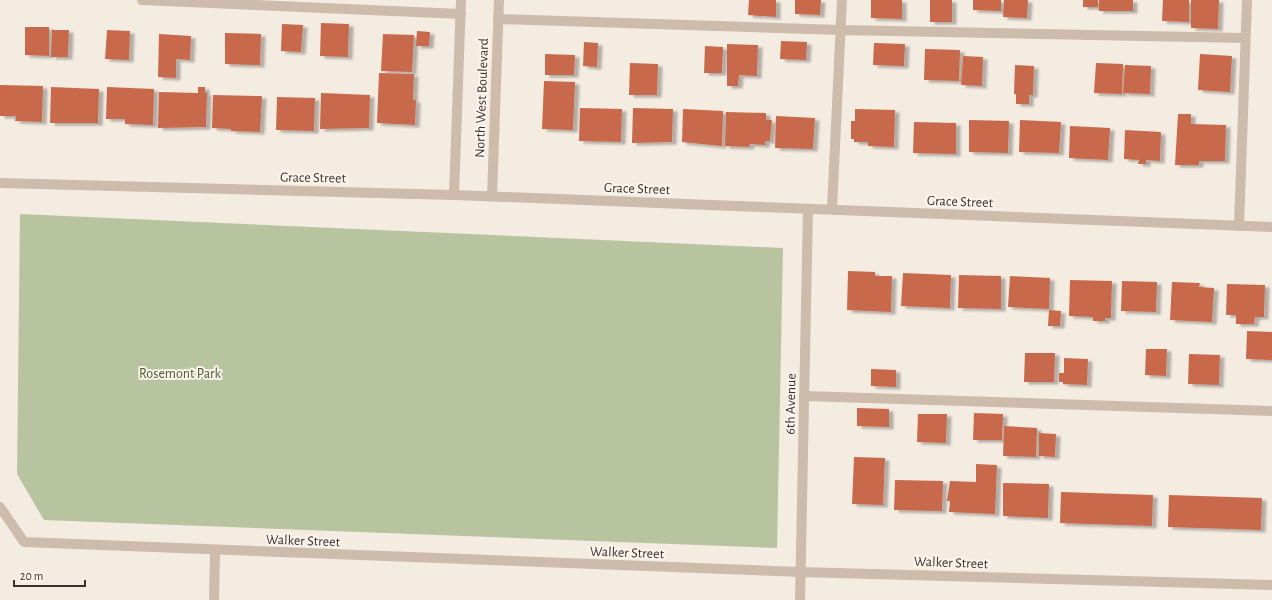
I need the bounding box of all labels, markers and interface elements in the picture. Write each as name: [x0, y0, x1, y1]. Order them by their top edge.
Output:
street label: North West Boulevard: [473, 38, 491, 158]
street label: Grace Street: [280, 170, 347, 186]
street label: Grace Street: [604, 181, 671, 197]
street label: Grace Street: [927, 194, 994, 210]
park label: Rosemont Park: [139, 367, 222, 381]
street label: 6th Avenue: [783, 373, 799, 435]
street label: Walker Street: [266, 533, 341, 549]
street label: Walker Street: [590, 545, 665, 561]
street label: Walker Street: [914, 555, 989, 571]
scale bar: [14, 562, 85, 588]
text: 20 m: [20, 570, 43, 582]

